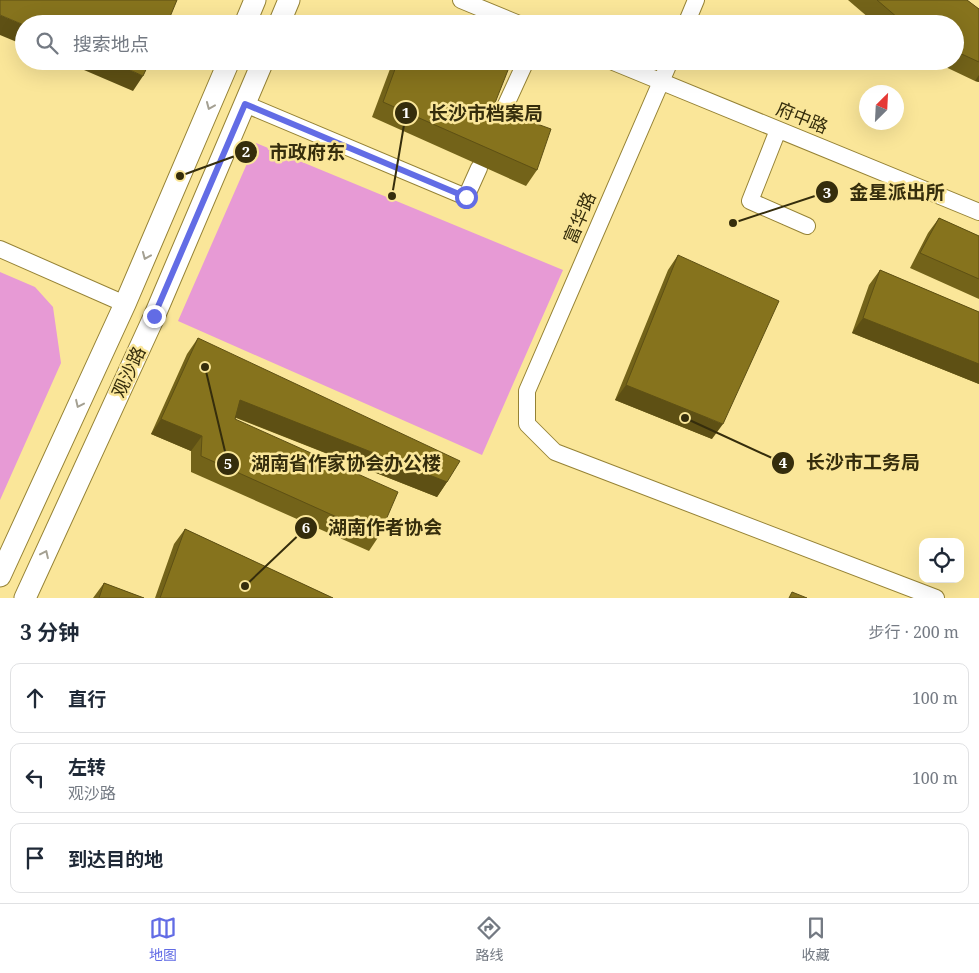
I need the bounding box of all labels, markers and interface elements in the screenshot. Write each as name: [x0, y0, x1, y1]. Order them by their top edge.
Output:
search box: [15, 15, 964, 70]
icon: search: [33, 29, 61, 57]
text: 搜索地点: [73, 31, 149, 57]
north arrow: [859, 85, 904, 130]
callout: 长沙市档案局: [394, 96, 553, 130]
street label: 府中路: [773, 96, 832, 138]
text: 长沙市档案局: [429, 100, 543, 126]
one-way arrow: [205, 101, 216, 110]
text: 1: [402, 102, 410, 122]
callout: 市政府东: [234, 135, 355, 169]
text: 市政府东: [269, 139, 345, 165]
text: 2: [242, 141, 250, 161]
callout: 金星派出所: [814, 175, 954, 209]
text: 金星派出所: [849, 179, 945, 205]
text: 3: [823, 182, 831, 202]
route start: [455, 186, 478, 209]
street label: 富华路: [557, 188, 601, 247]
one-way arrow: [141, 251, 152, 260]
route end: [143, 305, 166, 328]
street label: 观沙路: [106, 342, 150, 401]
one-way arrow: [75, 399, 86, 408]
callout: 长沙市工务局: [771, 446, 930, 480]
callout: 湖南省作家协会办公楼: [216, 447, 451, 481]
text: 长沙市工务局: [806, 449, 920, 475]
text: 湖南省作家协会办公楼: [251, 450, 441, 476]
text: 4: [779, 452, 788, 472]
text: 5: [224, 453, 232, 473]
callout: 湖南作者协会: [293, 511, 452, 545]
text: 湖南作者协会: [328, 514, 442, 540]
text: 6: [302, 517, 310, 537]
map controls: [919, 538, 964, 583]
button: locate: [919, 538, 964, 583]
one-way arrow: [39, 550, 50, 559]
text: 3 分钟: [20, 618, 79, 646]
text: 步行 · 200 m: [869, 621, 959, 643]
icon: ahead: [21, 684, 49, 712]
text: 直行: [68, 686, 106, 712]
text: 100 m: [912, 687, 958, 709]
text: 左转: [68, 754, 106, 780]
icon: left: [21, 764, 49, 792]
text: 100 m: [912, 767, 958, 789]
text: 观沙路: [68, 782, 116, 804]
icon: arrive: [21, 844, 49, 872]
text: 到达目的地: [68, 846, 163, 872]
tab: 地图: [149, 914, 177, 964]
tab: 路线: [475, 914, 503, 964]
tab: 收藏: [802, 914, 830, 964]

